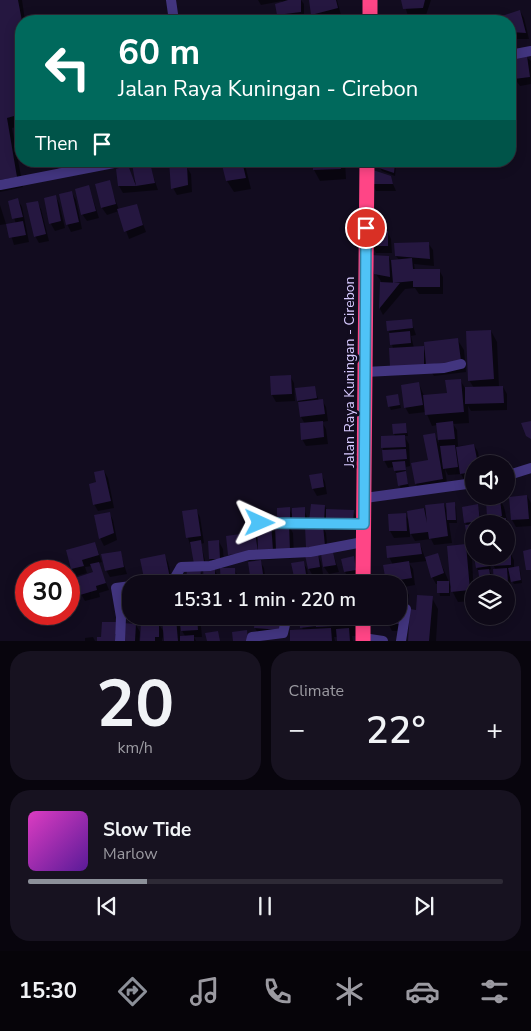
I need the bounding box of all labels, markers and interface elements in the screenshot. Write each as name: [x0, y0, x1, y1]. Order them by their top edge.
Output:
text: 60 m: [118, 29, 200, 76]
icon: left: [35, 35, 100, 100]
text: Jalan Raya Kuningan - Cirebon: [118, 74, 418, 104]
icon: arrive: [88, 130, 116, 158]
text: Then: [35, 131, 78, 157]
pin: [345, 207, 387, 249]
icon: arrive: [352, 214, 380, 242]
street label: Jalan Raya Kuningan - Cirebon: [340, 276, 359, 469]
map controls: [465, 455, 515, 625]
button: sound: [465, 455, 515, 505]
position arrow: [233, 496, 285, 548]
button: search: [465, 515, 515, 565]
speed limit sign: 30: [15, 560, 80, 625]
button: layers: [465, 575, 515, 625]
text: 15:31 · 1 min · 220 m: [173, 587, 356, 613]
text: 20: [96, 660, 174, 749]
text: Climate: [289, 680, 344, 702]
text: 22°: [366, 705, 426, 756]
text: −: [289, 711, 305, 749]
text: +: [486, 711, 503, 749]
text: km/h: [118, 737, 153, 759]
text: Slow Tide: [103, 817, 191, 843]
text: Marlow: [103, 843, 158, 865]
icon: previous: [93, 892, 121, 920]
icon: pause: [251, 892, 279, 920]
icon: next: [410, 892, 438, 920]
icon: directions: [115, 974, 150, 1009]
icon: music: [187, 974, 222, 1009]
icon: phone: [260, 974, 295, 1009]
icon: climate: [332, 974, 367, 1009]
icon: car: [405, 974, 440, 1009]
icon: filters: [477, 974, 512, 1009]
text: 15:30: [19, 976, 77, 1006]

